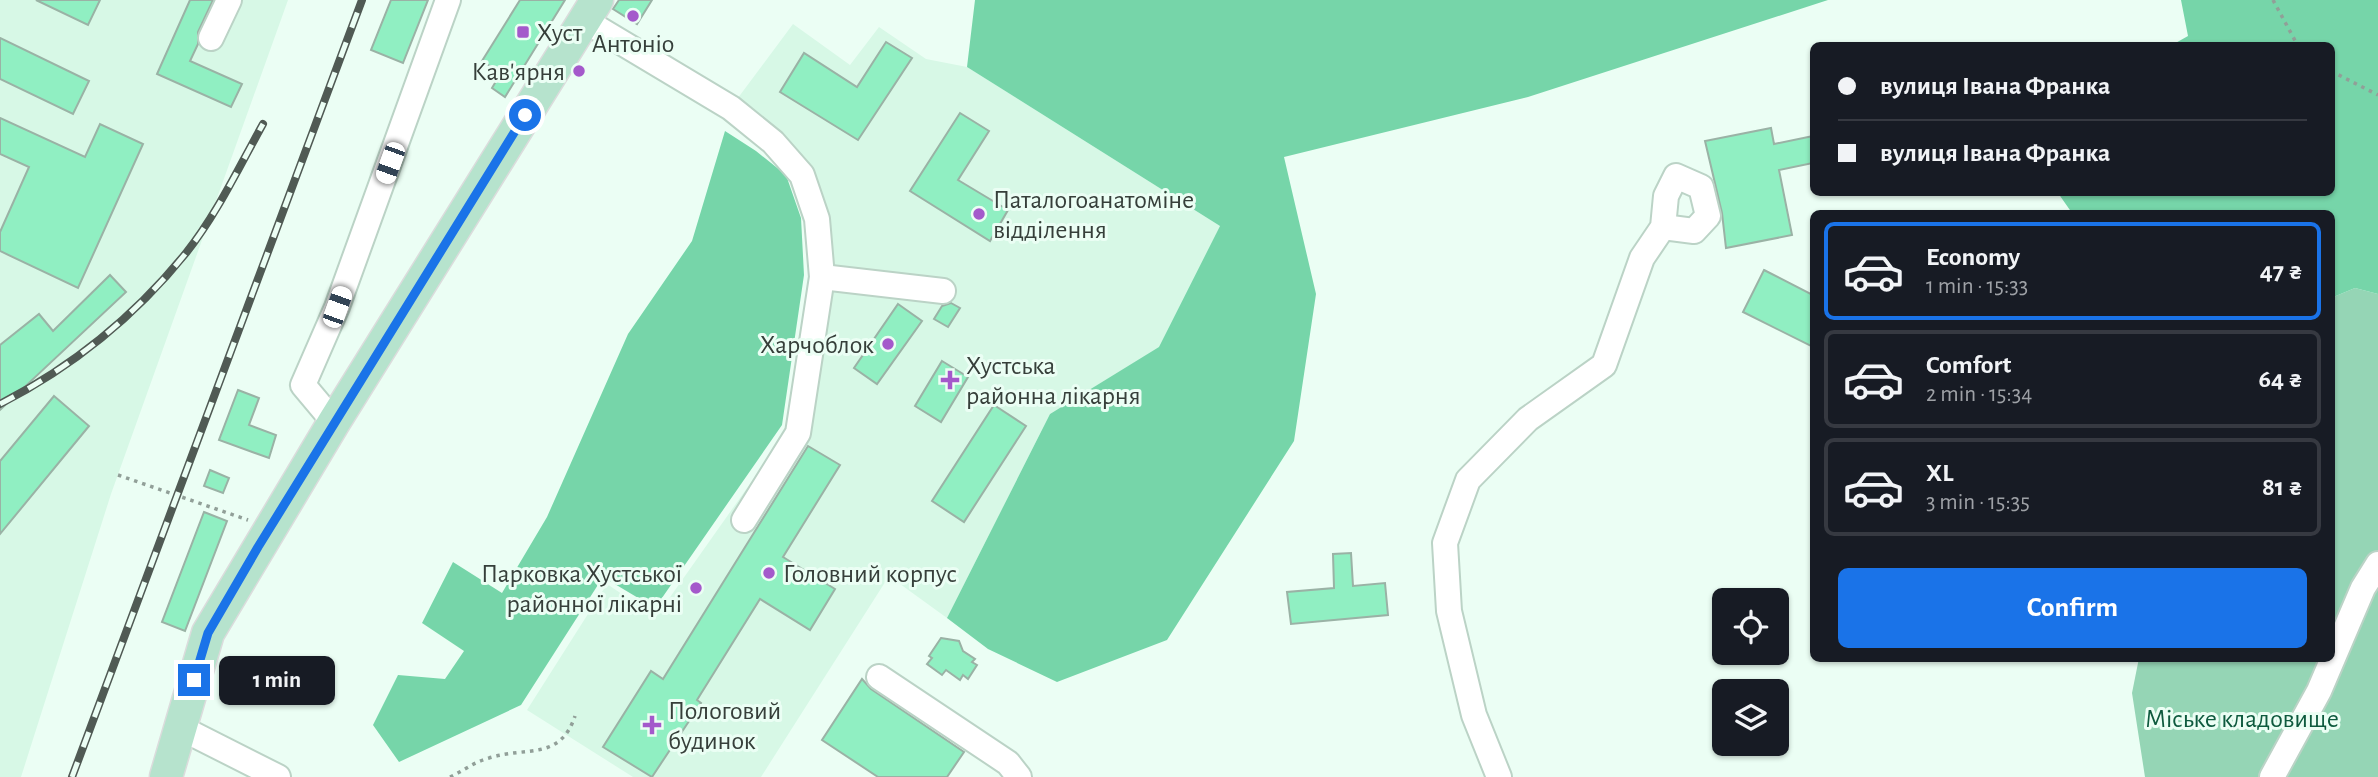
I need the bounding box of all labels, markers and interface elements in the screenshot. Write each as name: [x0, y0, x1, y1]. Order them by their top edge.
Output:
marker: Антоніо: [625, 8, 641, 24]
place label: Хуст: [537, 20, 583, 46]
marker: Хуст: [515, 24, 531, 40]
place label: Антоніо: [592, 31, 674, 57]
place label: Кав'ярня: [472, 59, 565, 85]
marker: Кав'ярня: [571, 63, 587, 79]
text: вулиця Івана Франка: [1880, 73, 2110, 99]
route start: [509, 99, 541, 131]
car: [373, 140, 408, 186]
text: вулиця Івана Франка: [1880, 140, 2110, 166]
place label: Паталогоанатоміне відділення: [993, 187, 1194, 243]
marker: Паталогоанатоміне відділення: [971, 206, 987, 222]
icon: car: [1842, 240, 1905, 303]
text: Economy: [1926, 244, 2020, 270]
text: 47 ₴: [2260, 258, 2303, 284]
text: 1 min · 15:33: [1926, 275, 2028, 298]
car: [320, 284, 355, 330]
place label: Харчоблок: [760, 332, 874, 358]
marker: Харчоблок: [880, 336, 896, 352]
icon: car: [1842, 348, 1905, 411]
text: Comfort: [1926, 352, 2011, 378]
place label: Хустська районна лікарня: [966, 353, 1141, 409]
text: 64 ₴: [2258, 366, 2303, 392]
marker: Хустська районна лікарня: [940, 370, 960, 390]
text: 2 min · 15:34: [1926, 383, 2032, 406]
icon: car: [1842, 456, 1905, 519]
text: XL: [1926, 460, 1953, 486]
text: 81 ₴: [2262, 474, 2303, 500]
text: 3 min · 15:35: [1926, 491, 2030, 514]
place label: Парковка Хустської районної лікарні: [481, 561, 682, 617]
place label: Головний корпус: [783, 561, 957, 587]
marker: Головний корпус: [761, 565, 777, 581]
button: Confirm: [1838, 568, 2307, 648]
marker: Парковка Хустської районної лікарні: [688, 580, 704, 596]
map controls: [1712, 588, 1789, 756]
button: locate: [1712, 588, 1789, 665]
callout: 1 min: [218, 656, 334, 704]
route end: [178, 664, 210, 696]
text: 1 min: [253, 669, 301, 692]
button: layers: [1712, 679, 1789, 756]
place label: Пологовий будинок: [668, 698, 781, 754]
park label: Міське кладовище: [2145, 706, 2339, 732]
marker: Пологовий будинок: [642, 715, 662, 735]

